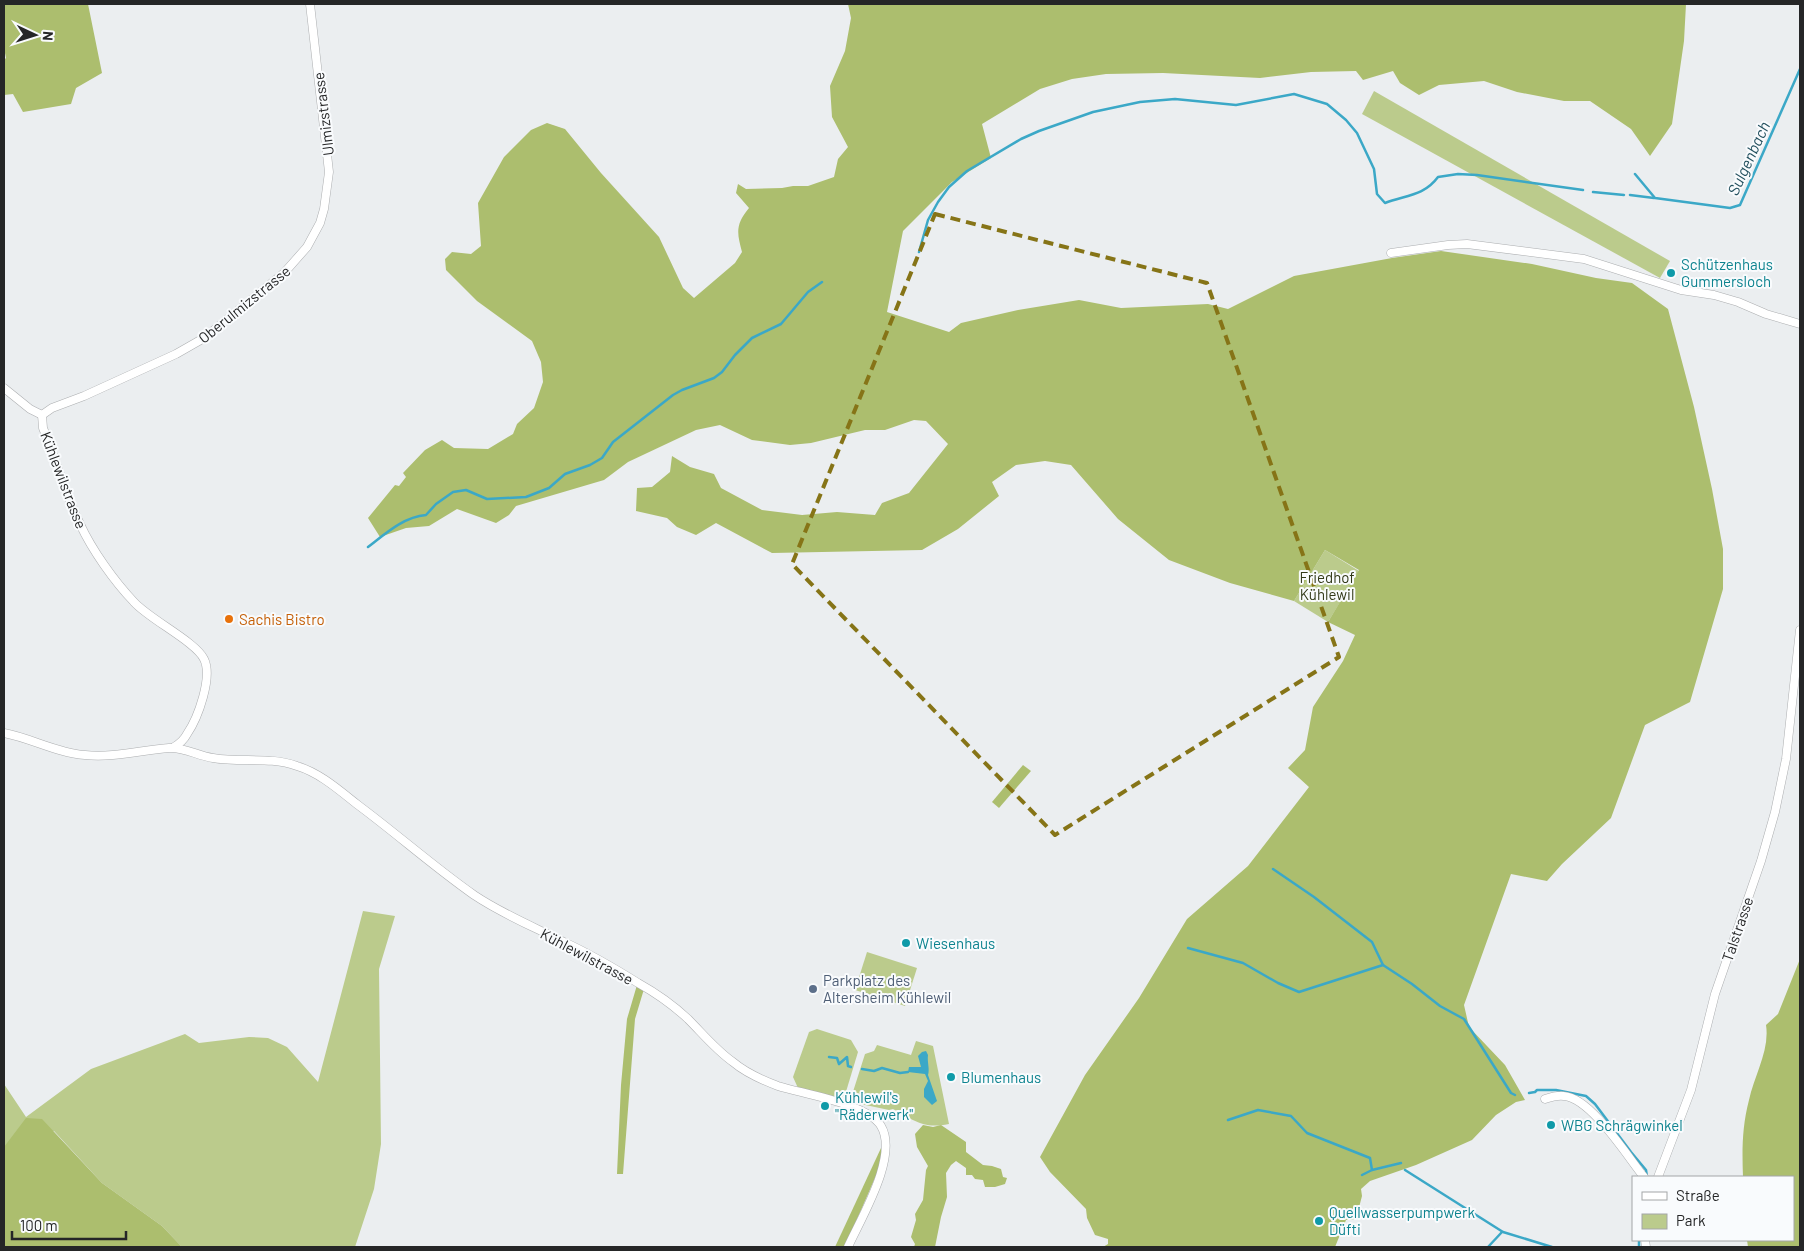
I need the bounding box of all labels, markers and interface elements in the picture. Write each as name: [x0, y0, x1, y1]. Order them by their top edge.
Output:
north arrow: [10, 10, 60, 60]
text: N: [40, 31, 57, 41]
street label: Ulmizstrasse: [309, 71, 337, 157]
water label: Sulgenbach: [1723, 118, 1773, 198]
place label: Schützenhaus Gummersloch: [1681, 255, 1773, 290]
street label: Oberulmizstrasse: [194, 261, 294, 347]
marker: Schützenhaus Gummersloch: [1665, 267, 1677, 279]
street label: Kühlewilstrasse: [37, 429, 91, 531]
park label: Friedhof Kühlewil: [1299, 568, 1355, 603]
place label: Sachis Bistro: [239, 610, 325, 628]
marker: Sachis Bistro: [223, 613, 235, 625]
street label: Talstrasse: [1718, 894, 1756, 964]
street label: Kühlewilstrasse: [537, 924, 637, 988]
place label: Wiesenhaus: [916, 934, 995, 952]
marker: Wiesenhaus: [900, 937, 912, 949]
place label: Parkplatz des Altersheim Kühlewil: [823, 971, 951, 1006]
marker: Parkplatz des Altersheim Kühlewil: [807, 983, 819, 995]
place label: Blumenhaus: [961, 1068, 1041, 1086]
marker: Blumenhaus: [945, 1071, 957, 1083]
place label: Kühlewil's "Räderwerk": [835, 1088, 913, 1123]
marker: Kühlewil's "Räderwerk": [819, 1100, 831, 1112]
place label: WBG Schrägwinkel: [1561, 1116, 1683, 1134]
marker: WBG Schrägwinkel: [1545, 1119, 1557, 1131]
legend: [1632, 1176, 1794, 1241]
text: Straße: [1676, 1186, 1720, 1204]
place label: Quellwasserpumpwerk Düfti: [1329, 1203, 1475, 1238]
scale bar: [12, 1208, 126, 1240]
text: Park: [1676, 1211, 1706, 1229]
marker: Quellwasserpumpwerk Düfti: [1313, 1215, 1325, 1227]
text: 100 m: [20, 1216, 58, 1234]

